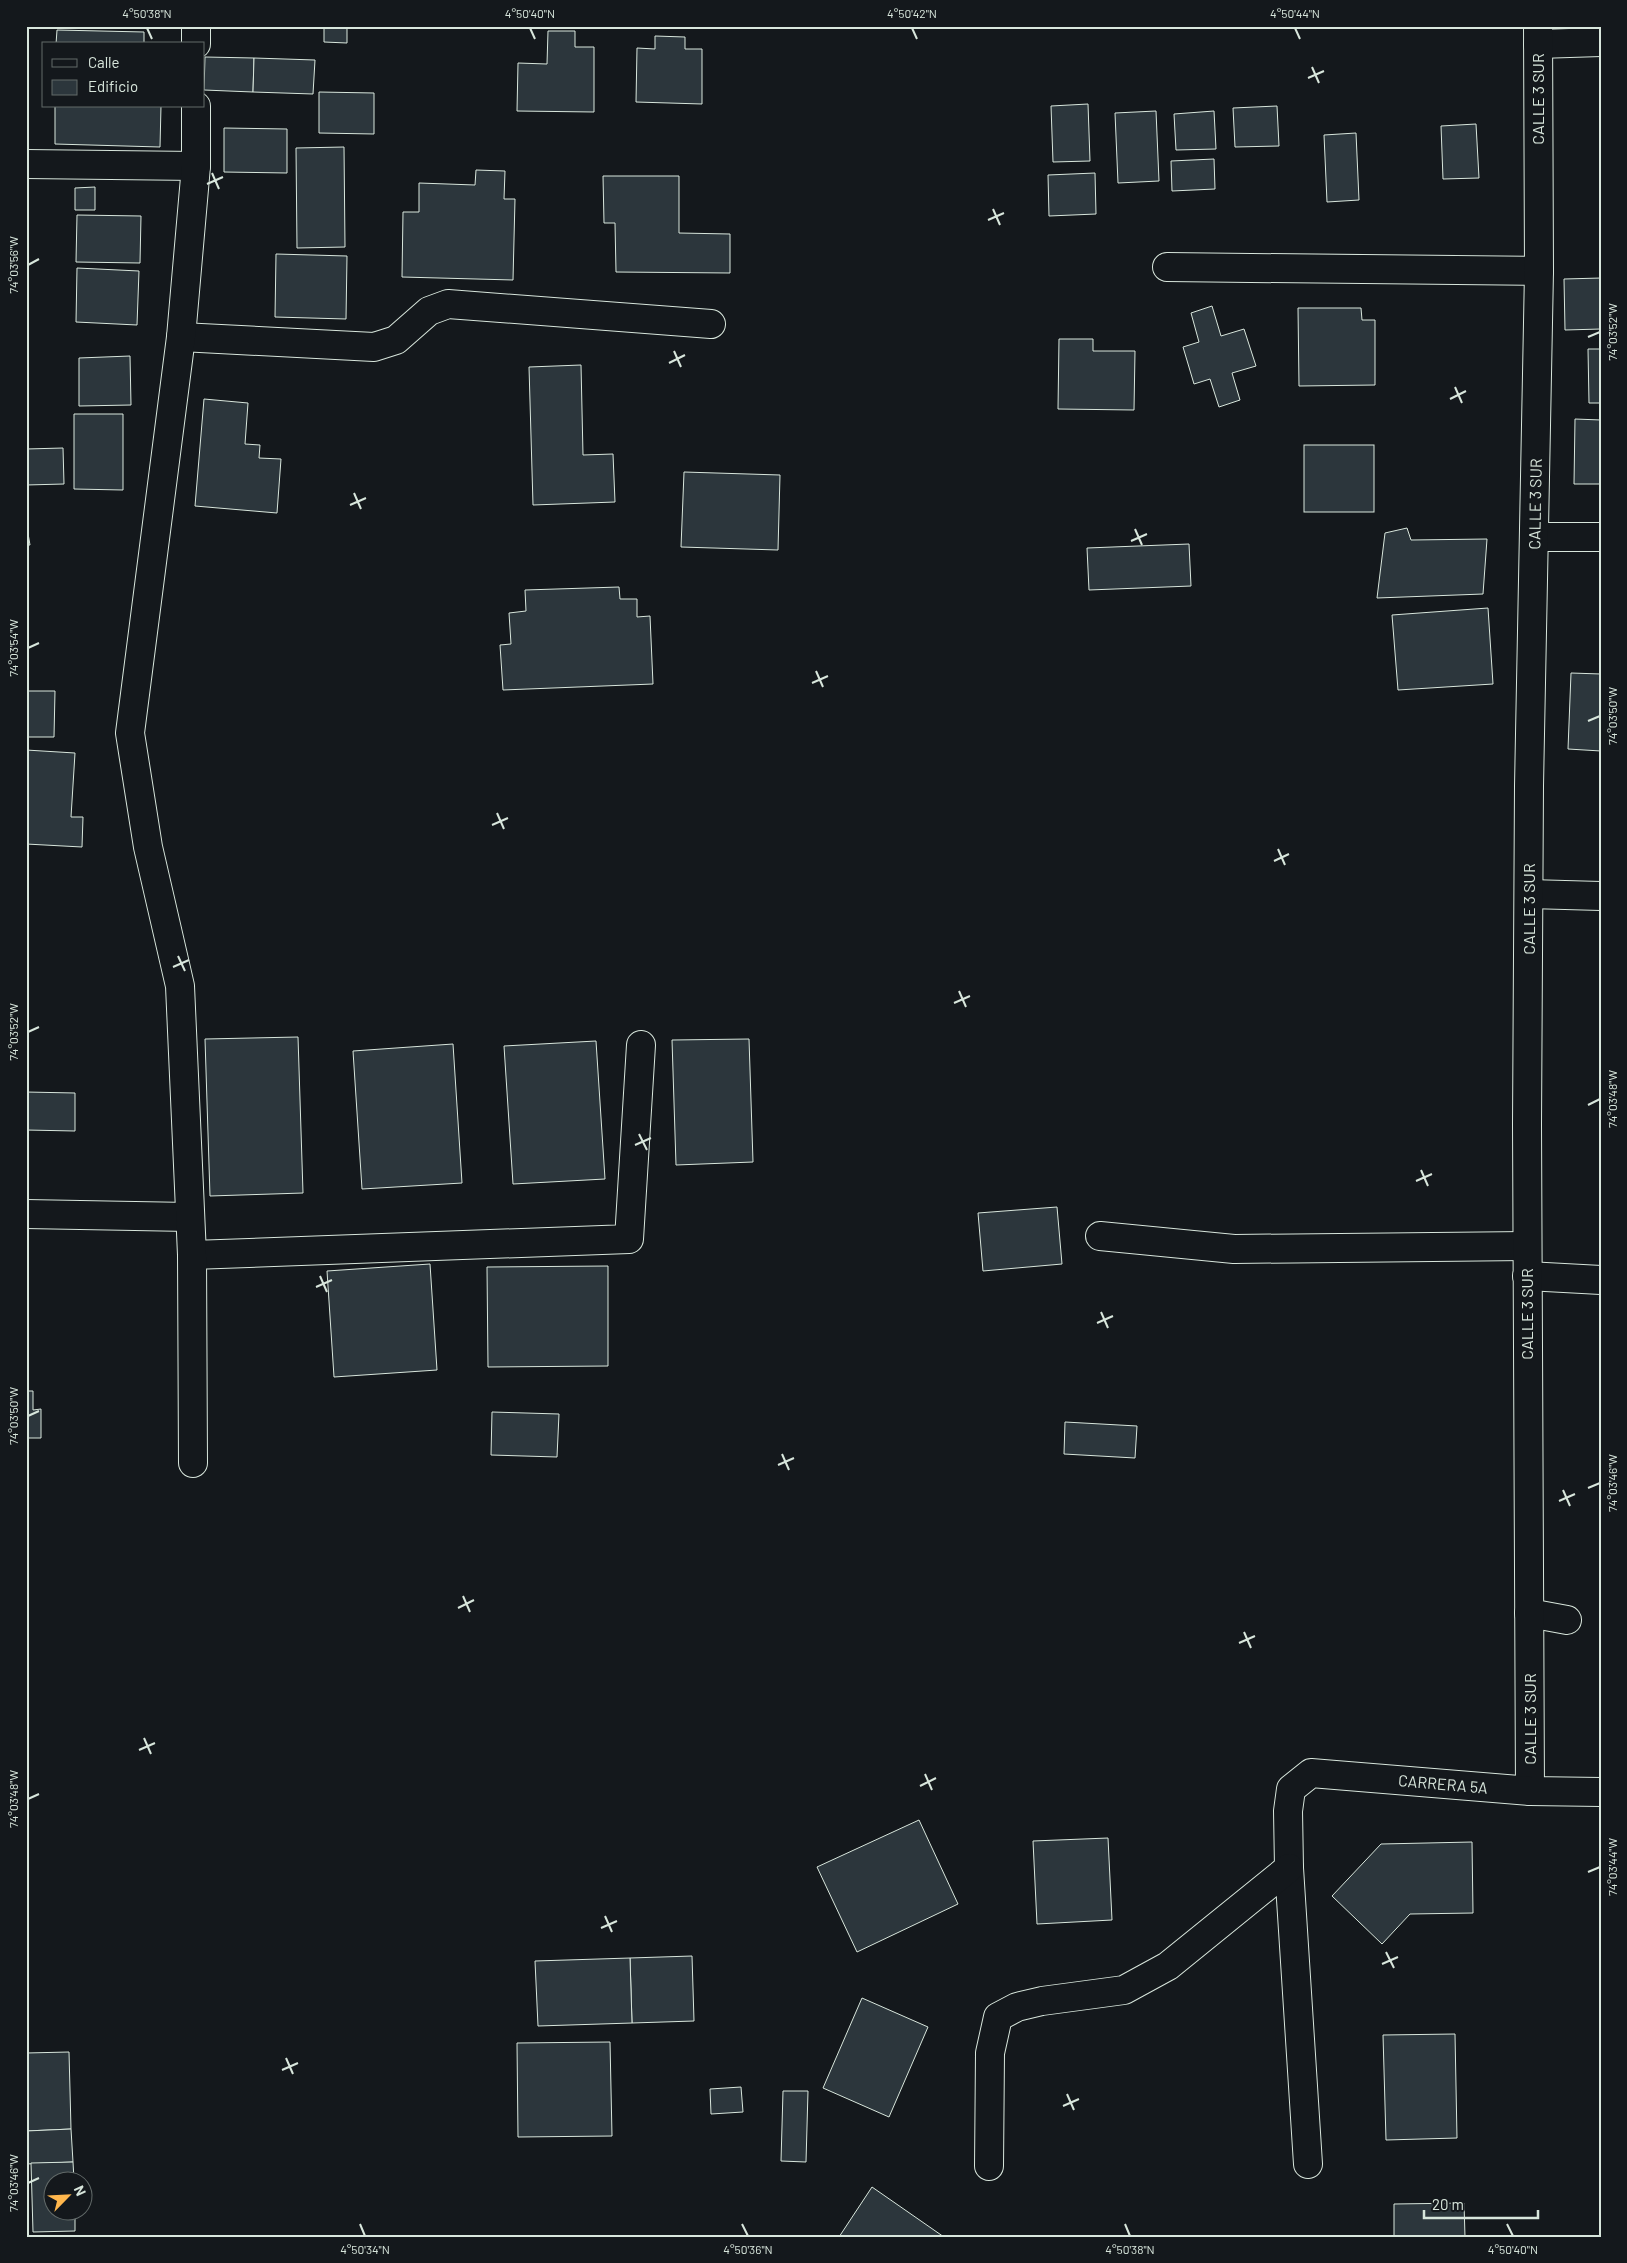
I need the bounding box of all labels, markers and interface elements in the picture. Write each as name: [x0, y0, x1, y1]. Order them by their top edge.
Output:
text: 4°50'38"N: [122, 6, 172, 20]
text: 4°50'40"N: [505, 6, 555, 20]
text: 4°50'42"N: [887, 6, 937, 20]
text: 4°50'44"N: [1270, 6, 1320, 20]
legend: [42, 42, 205, 108]
text: Calle: [88, 53, 120, 71]
street label: CALLE 3 SUR: [1528, 53, 1547, 145]
text: Edificio: [88, 77, 138, 95]
text: 74°03'56"W: [6, 236, 20, 294]
text: 74°03'52"W: [1605, 303, 1619, 361]
street label: CALLE 3 SUR: [1524, 458, 1545, 550]
text: 74°03'54"W: [6, 619, 20, 677]
text: 74°03'50"W: [1605, 687, 1619, 745]
street label: CALLE 3 SUR: [1519, 863, 1538, 955]
text: 74°03'52"W: [6, 1003, 20, 1061]
text: 74°03'48"W: [1605, 1070, 1619, 1128]
street label: CALLE 3 SUR: [1517, 1268, 1536, 1360]
text: 74°03'50"W: [6, 1387, 20, 1445]
text: 74°03'46"W: [1605, 1454, 1619, 1512]
street label: CALLE 3 SUR: [1520, 1673, 1539, 1765]
text: 74°03'48"W: [6, 1770, 20, 1828]
street label: CARRERA 5A: [1397, 1770, 1489, 1797]
text: 74°03'44"W: [1605, 1838, 1619, 1896]
text: 74°03'46"W: [6, 2154, 20, 2212]
north arrow: [42, 2170, 92, 2220]
text: N: [71, 2183, 90, 2198]
scale bar: [1424, 2188, 1538, 2220]
text: 20 m: [1432, 2195, 1464, 2213]
text: 4°50'34"N: [340, 2242, 390, 2256]
text: 4°50'36"N: [723, 2242, 773, 2256]
text: 4°50'38"N: [1105, 2242, 1155, 2256]
text: 4°50'40"N: [1488, 2242, 1538, 2256]

